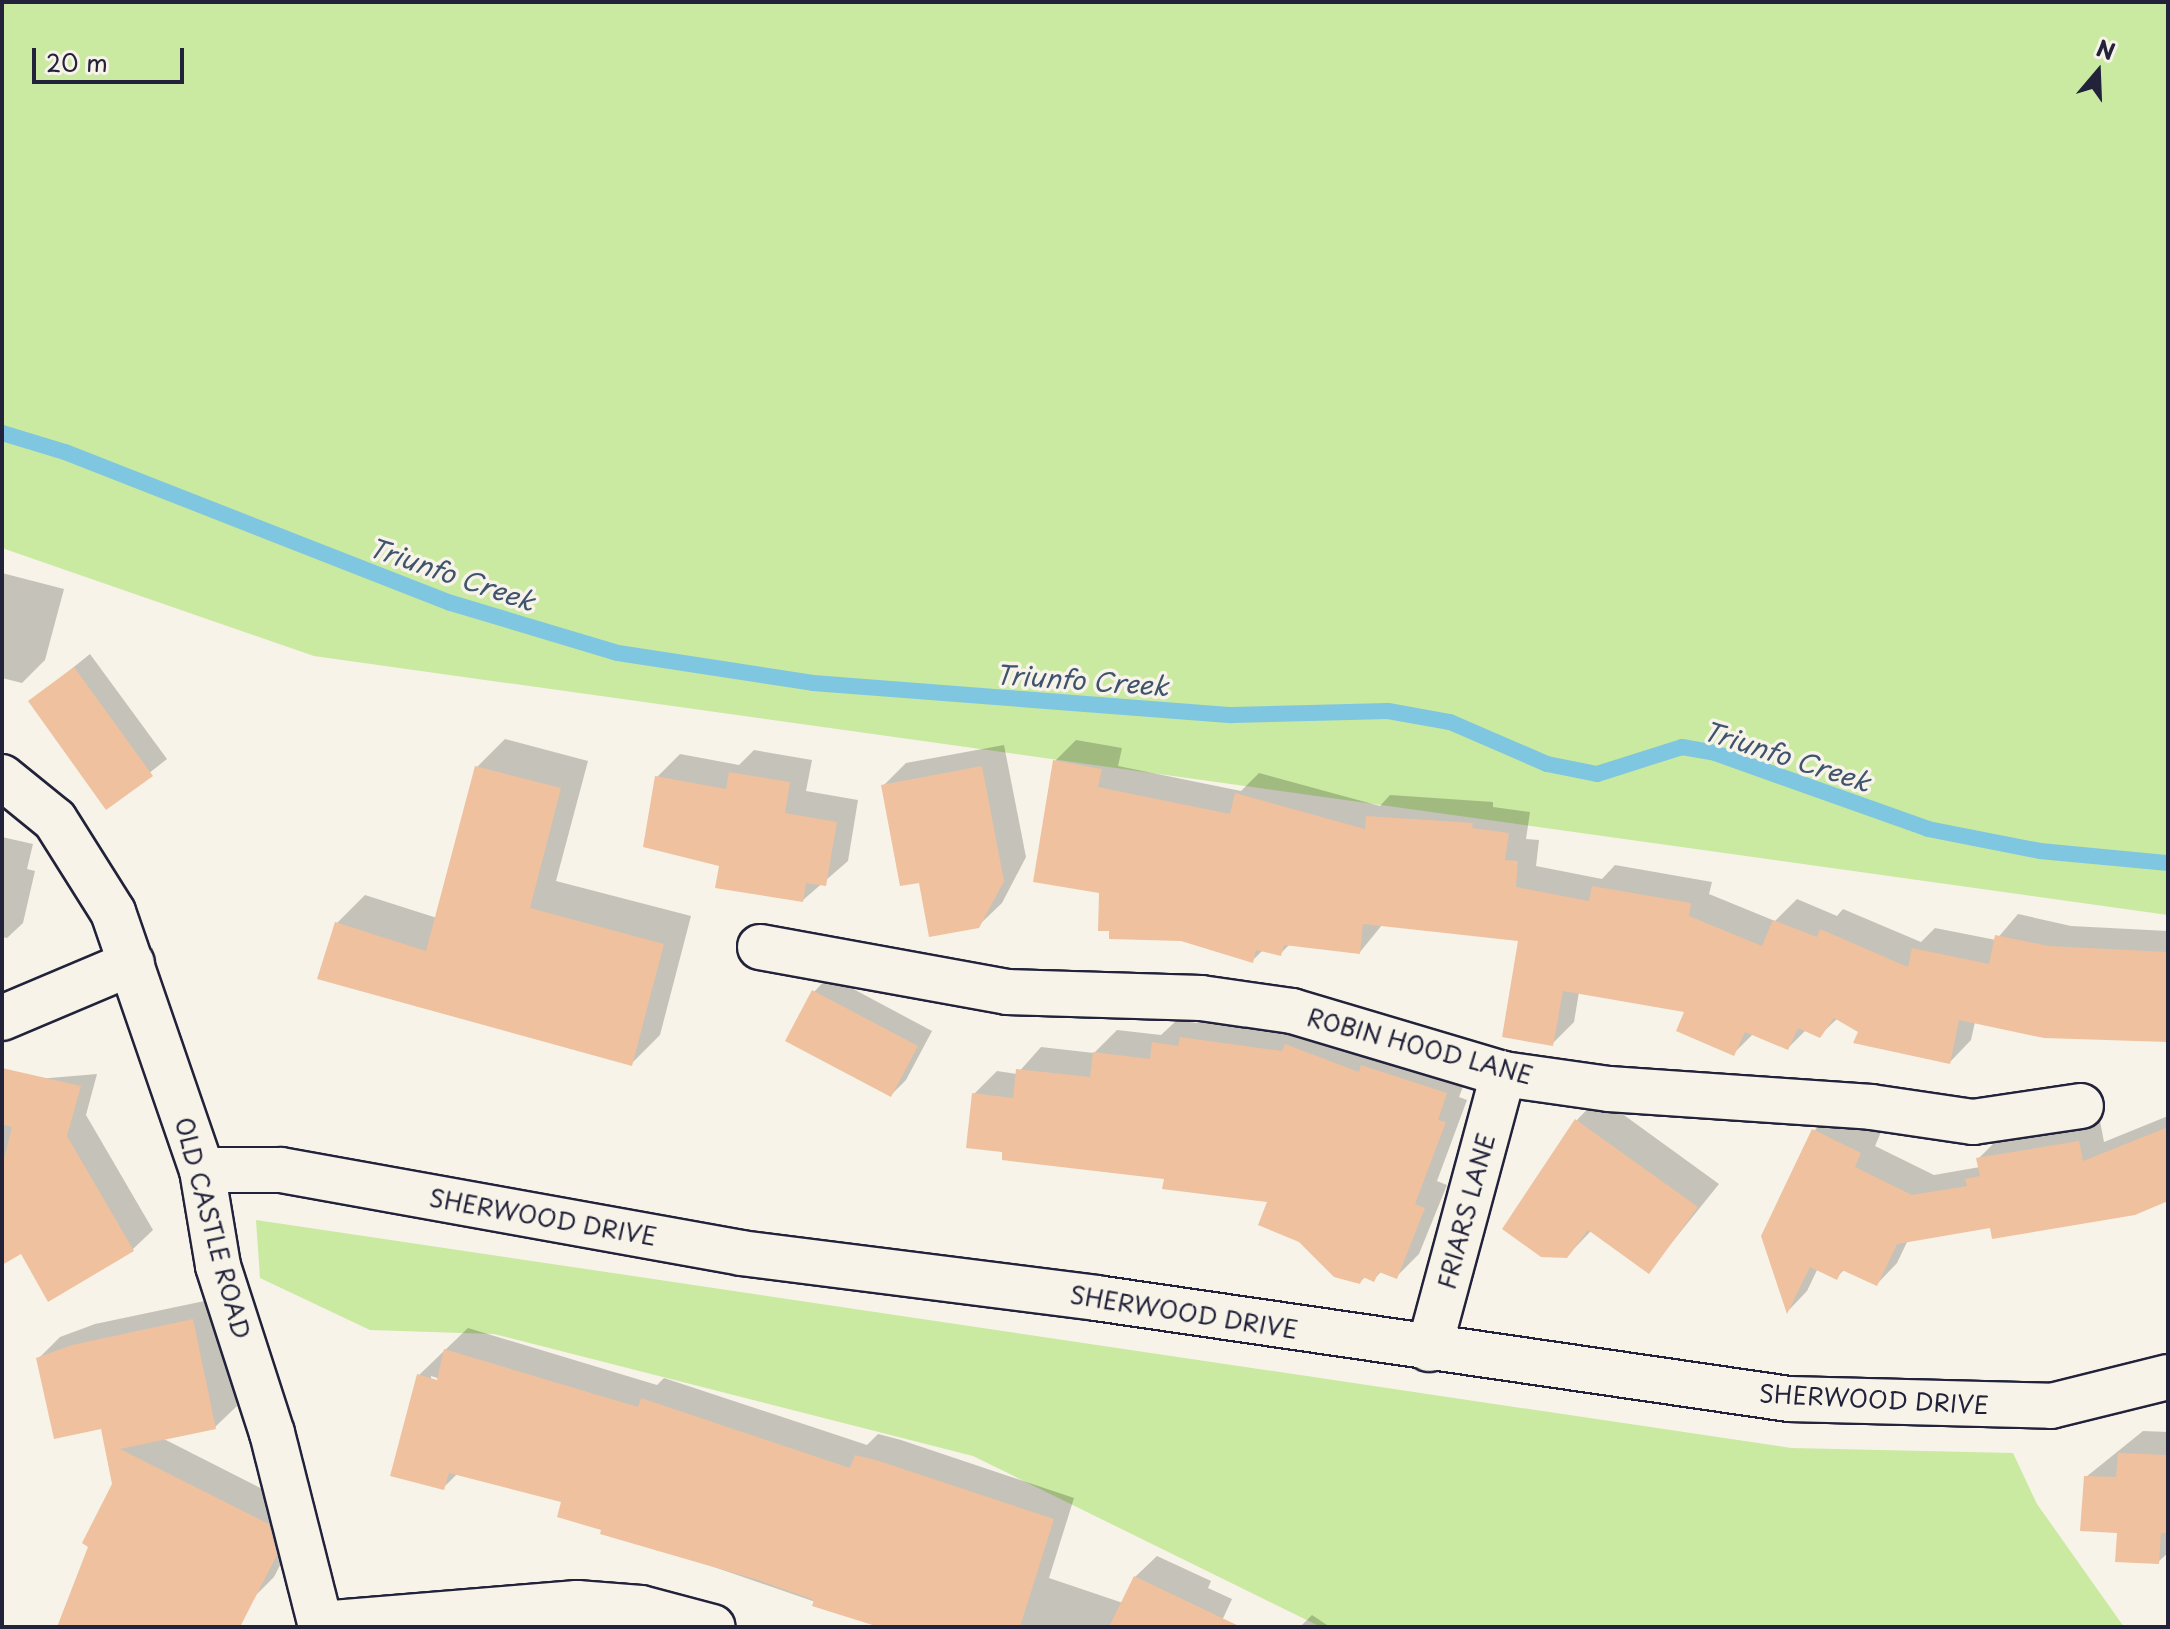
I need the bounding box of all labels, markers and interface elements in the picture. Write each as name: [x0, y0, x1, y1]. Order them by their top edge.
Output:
text: N: [2092, 30, 2120, 67]
scale bar: [36, 32, 188, 82]
north arrow: [2058, 32, 2138, 112]
text: 20 m: [46, 44, 108, 80]
water label: Triunfo Creek: [365, 531, 539, 617]
water label: Triunfo Creek: [994, 658, 1170, 702]
water label: Triunfo Creek: [1699, 714, 1875, 798]
street label: ROBIN HOOD LANE: [1303, 1002, 1537, 1090]
street label: OLD CASTLE ROAD: [168, 1109, 258, 1347]
street label: FRIARS LANE: [1431, 1130, 1501, 1292]
street label: SHERWOOD DRIVE: [427, 1183, 659, 1251]
street label: SHERWOOD DRIVE: [1068, 1280, 1300, 1344]
street label: SHERWOOD DRIVE: [1759, 1379, 1989, 1419]

